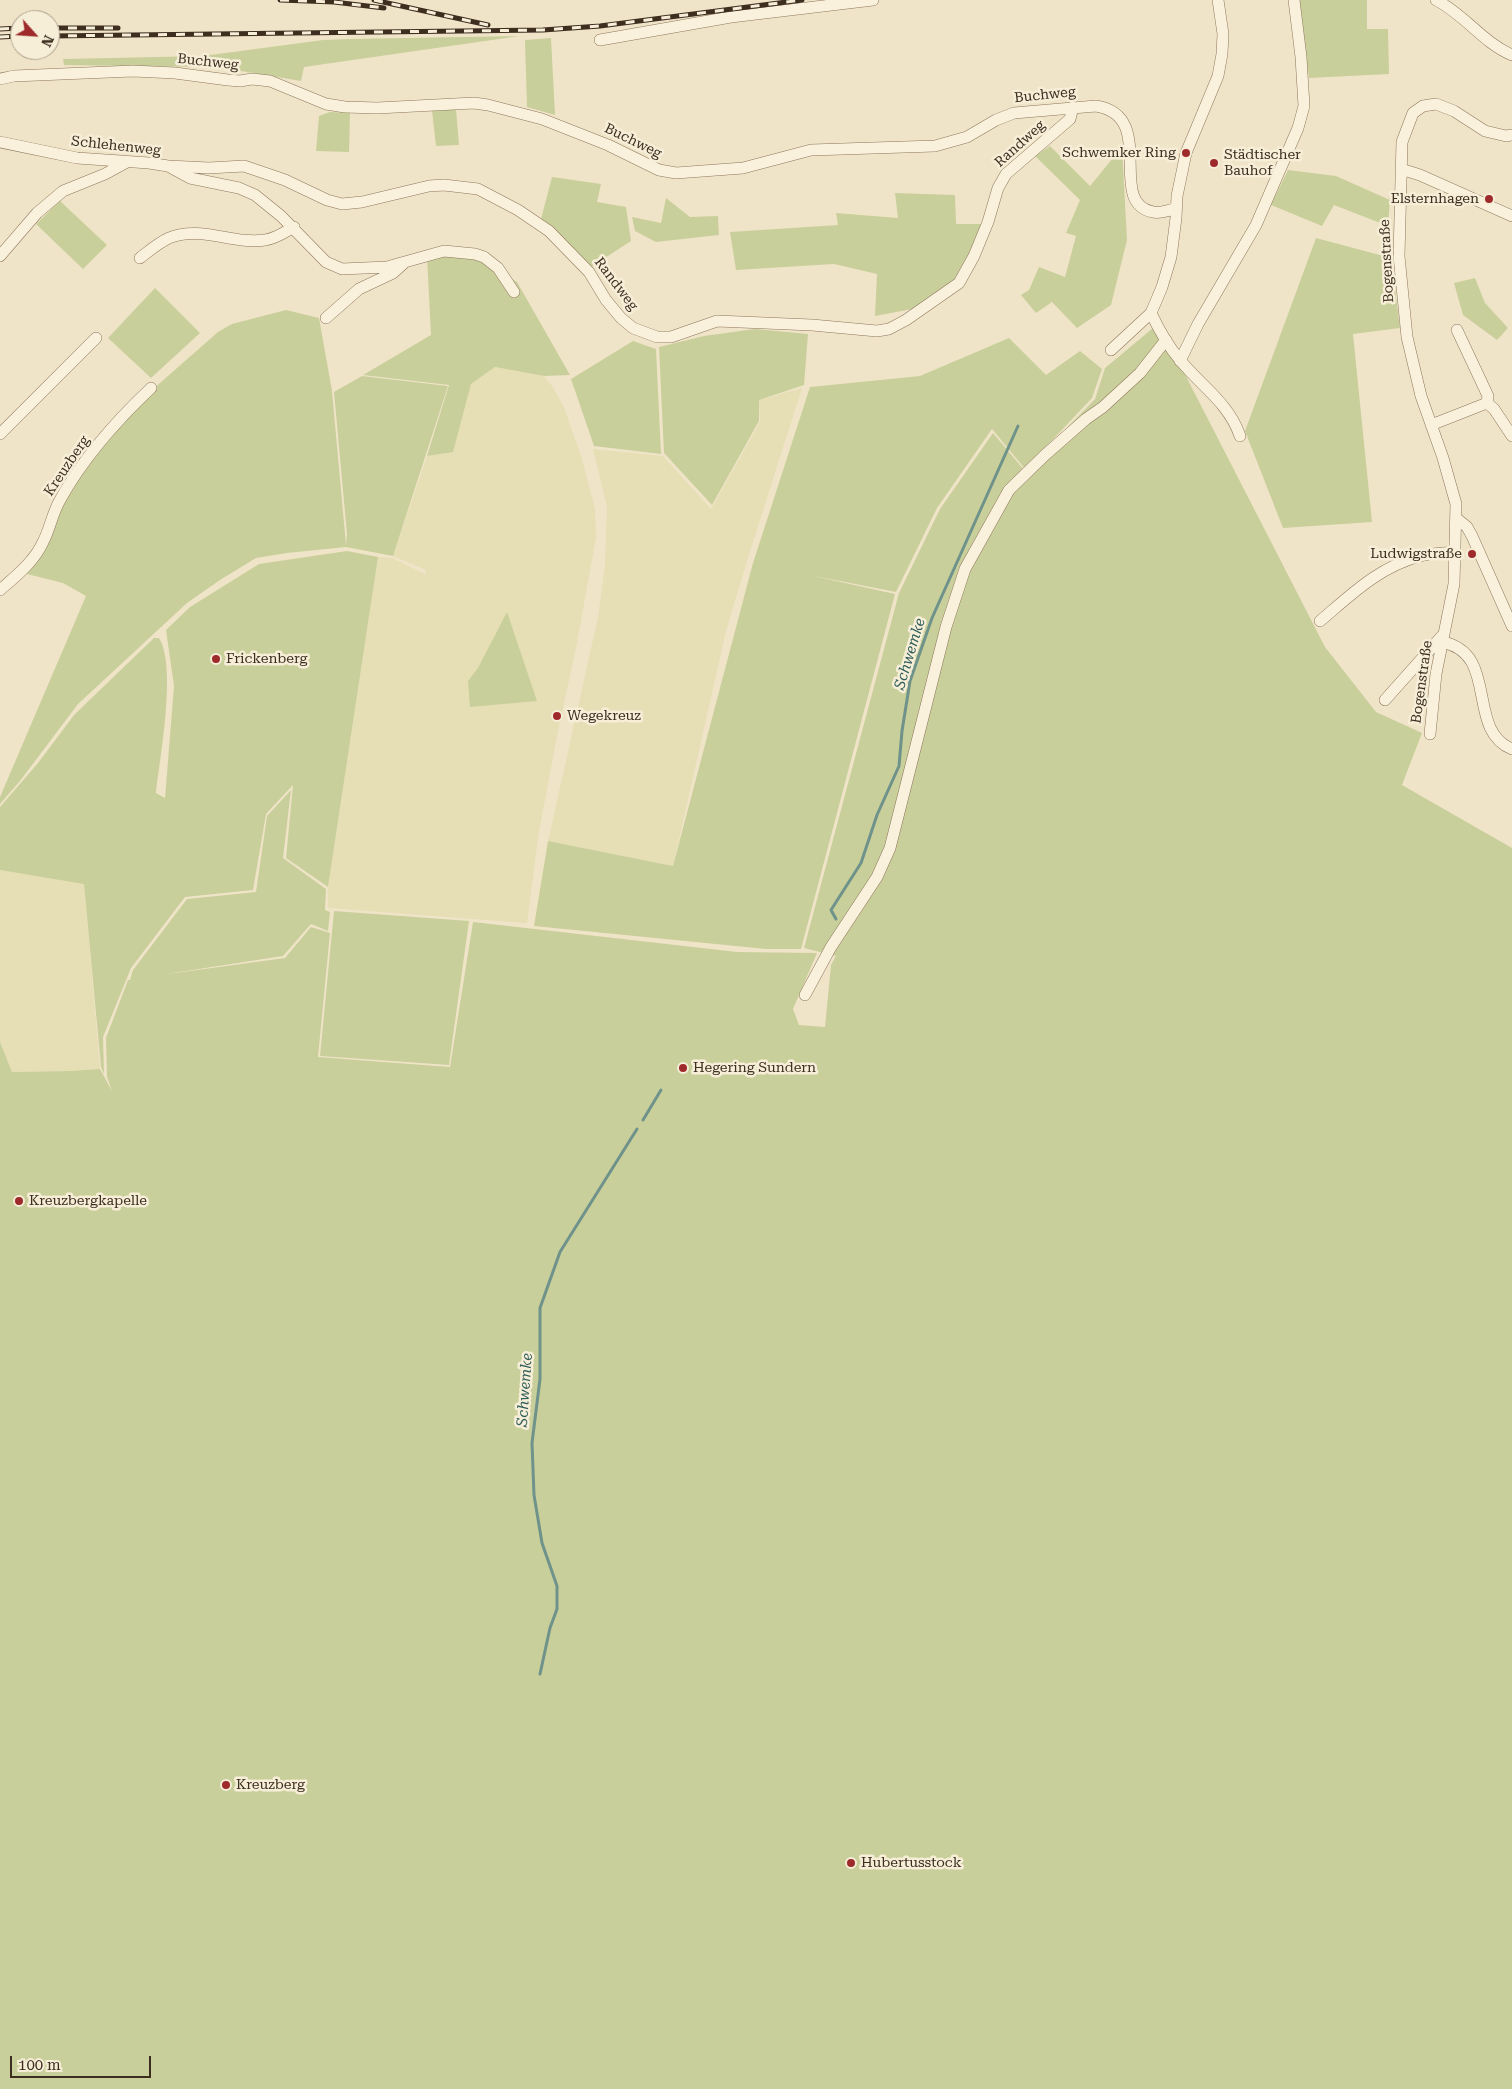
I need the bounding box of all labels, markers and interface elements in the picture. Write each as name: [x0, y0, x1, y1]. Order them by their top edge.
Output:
north arrow: [10, 10, 60, 60]
text: N: [38, 33, 57, 49]
street label: Buchweg: [177, 50, 239, 74]
street label: Buchweg: [1014, 83, 1076, 107]
street label: Randweg: [991, 117, 1049, 171]
street label: Buchweg: [602, 120, 664, 162]
street label: Schlehenweg: [70, 133, 162, 159]
place label: Schwemker Ring: [1062, 145, 1176, 161]
marker: Schwemker Ring: [1180, 147, 1192, 159]
place label: Städtischer Bauhof: [1224, 147, 1301, 180]
marker: Städtischer Bauhof: [1208, 157, 1220, 169]
place label: Elsternhagen: [1391, 191, 1479, 207]
marker: Elsternhagen: [1483, 193, 1495, 205]
street label: Bogenstraße: [1376, 219, 1398, 303]
street label: Randweg: [591, 254, 641, 314]
street label: Kreuzberg: [41, 433, 93, 499]
place label: Ludwigstraße: [1370, 546, 1462, 562]
marker: Ludwigstraße: [1466, 548, 1478, 560]
water label: Schwemke: [891, 616, 929, 692]
street label: Bogenstraße: [1408, 639, 1436, 725]
place label: Frickenberg: [226, 651, 307, 667]
marker: Frickenberg: [210, 653, 222, 665]
place label: Wegekreuz: [567, 708, 641, 724]
marker: Wegekreuz: [551, 710, 563, 722]
place label: Hegering Sundern: [693, 1060, 816, 1076]
marker: Hegering Sundern: [677, 1062, 689, 1074]
place label: Kreuzbergkapelle: [29, 1193, 147, 1209]
marker: Kreuzbergkapelle: [13, 1195, 25, 1207]
water label: Schwemke: [513, 1353, 537, 1427]
place label: Kreuzberg: [236, 1777, 305, 1793]
marker: Kreuzberg: [220, 1779, 232, 1791]
place label: Hubertusstock: [861, 1855, 962, 1871]
marker: Hubertusstock: [845, 1857, 857, 1869]
scale bar: [12, 2046, 154, 2078]
text: 100 m: [18, 2056, 61, 2074]

